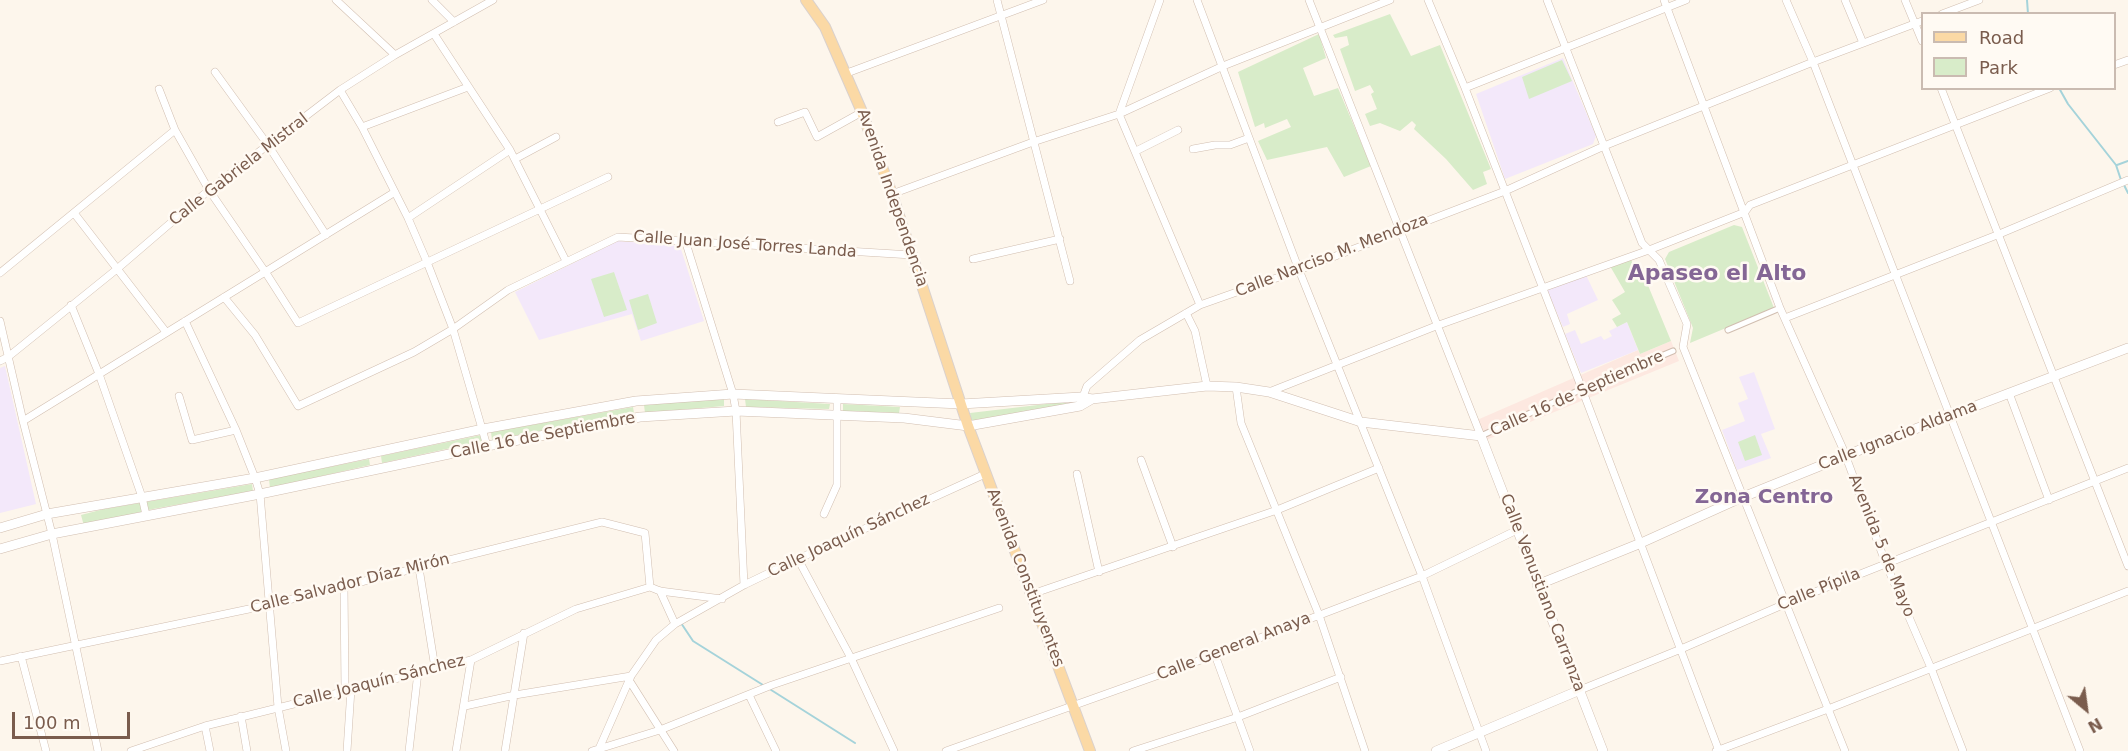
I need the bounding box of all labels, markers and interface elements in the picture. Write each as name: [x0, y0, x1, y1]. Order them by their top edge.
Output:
legend: [1921, 12, 2116, 90]
text: Road: [1979, 27, 2024, 48]
text: Park: [1979, 57, 2018, 78]
street label: Avenida Independencia: [852, 106, 932, 290]
street label: Calle Gabriela Mistral: [166, 110, 312, 230]
street label: Calle Narciso M. Mendoza: [1233, 210, 1431, 302]
street label: Calle Juan José Torres Landa: [633, 228, 857, 262]
district label: Apaseo el Alto: [1628, 261, 1806, 287]
street label: Calle 16 de Septiembre: [1487, 347, 1667, 441]
street label: Calle Ignacio Aldama: [1816, 397, 1980, 475]
street label: Calle 16 de Septiembre: [449, 409, 637, 463]
street label: Avenida 5 de Mayo: [1844, 472, 1918, 620]
street label: Avenida Constituyentes: [982, 486, 1068, 670]
district label: Zona Centro: [1695, 486, 1833, 510]
street label: Calle Joaquín Sánchez: [765, 490, 933, 582]
street label: Calle Venustiano Carranza: [1495, 491, 1589, 695]
street label: Calle Salvador Díaz Mirón: [248, 550, 452, 618]
street label: Calle Pípila: [1775, 565, 1863, 615]
street label: Calle General Anaya: [1154, 609, 1314, 685]
street label: Calle Joaquín Sánchez: [291, 651, 467, 713]
north arrow: [2056, 679, 2116, 739]
scale bar: [15, 700, 134, 738]
text: 100 m: [23, 712, 81, 733]
text: N: [2085, 714, 2105, 737]

